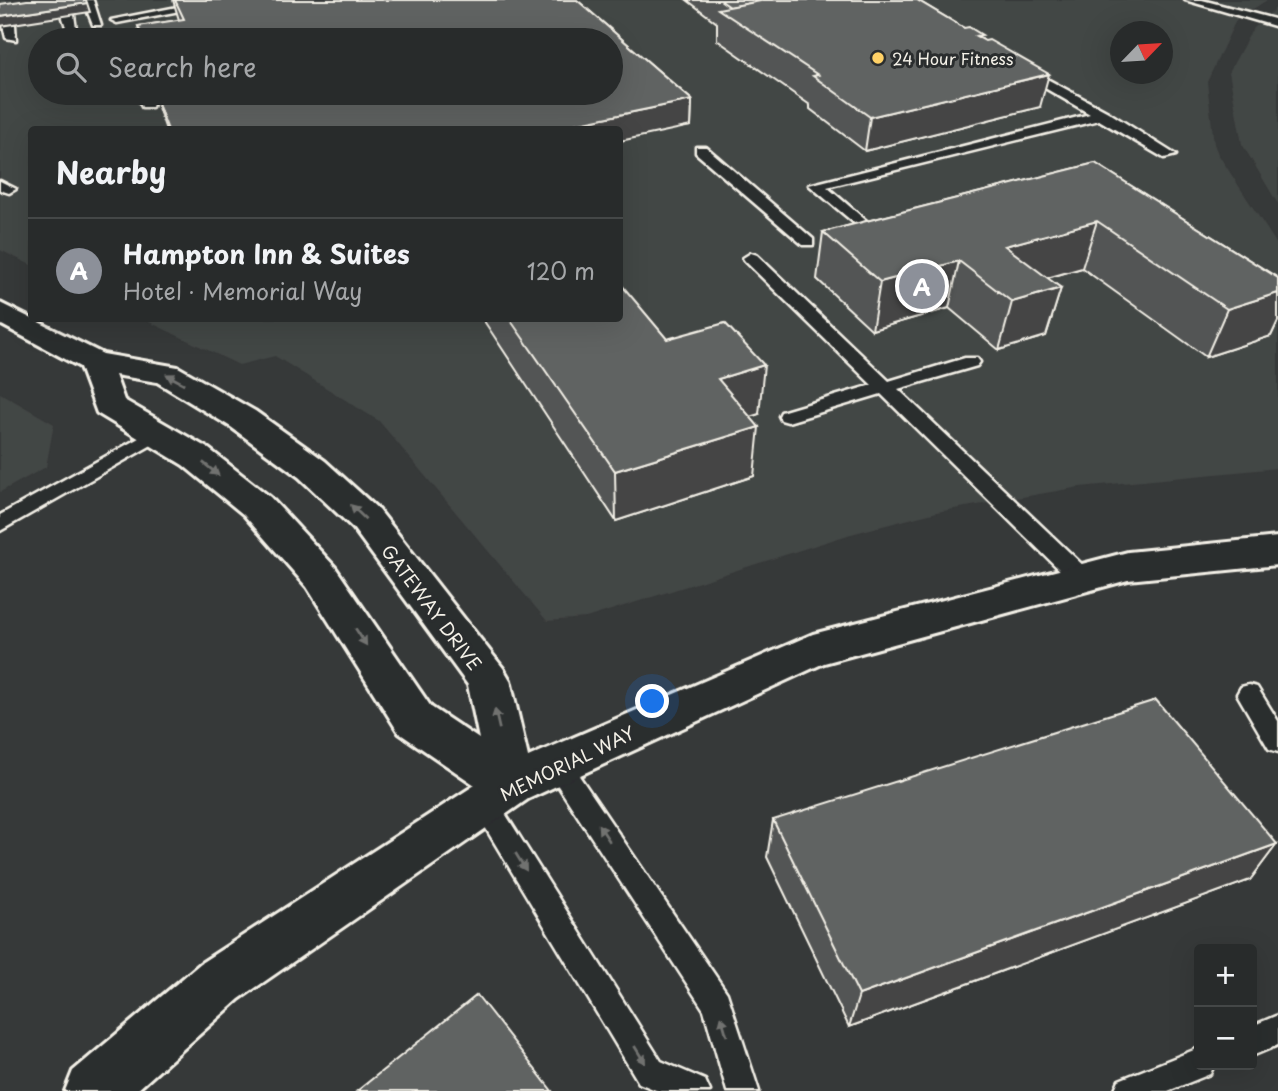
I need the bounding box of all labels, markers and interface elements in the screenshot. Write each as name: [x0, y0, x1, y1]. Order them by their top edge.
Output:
north arrow: [1110, 21, 1173, 84]
search box: [28, 28, 623, 105]
place label: 24 Hour Fitness: [892, 46, 1013, 70]
text: Search here: [108, 47, 257, 86]
icon: search: [52, 48, 90, 86]
marker: 24 Hour Fitness: [870, 50, 886, 66]
text: Nearby: [56, 149, 166, 194]
text: Hampton Inn & Suites: [123, 234, 410, 273]
text: A: [70, 253, 88, 288]
text: 120 m: [527, 253, 595, 288]
pin: A: [899, 260, 945, 312]
text: Hotel · Memorial Way: [123, 273, 362, 308]
one-way arrow: [165, 373, 184, 385]
one-way arrow: [202, 461, 219, 476]
one-way arrow: [350, 505, 367, 521]
street label: GATEWAY DRIVE: [376, 538, 488, 676]
one-way arrow: [354, 628, 367, 647]
your location: [635, 684, 669, 718]
one-way arrow: [491, 707, 502, 729]
street label: MEMORIAL WAY: [495, 718, 639, 807]
one-way arrow: [598, 824, 611, 843]
one-way arrow: [515, 852, 527, 871]
map controls: [1194, 944, 1257, 1070]
button: +: [1194, 944, 1257, 1007]
button: −: [1194, 1007, 1257, 1070]
one-way arrow: [718, 1015, 728, 1036]
one-way arrow: [634, 1046, 647, 1065]

